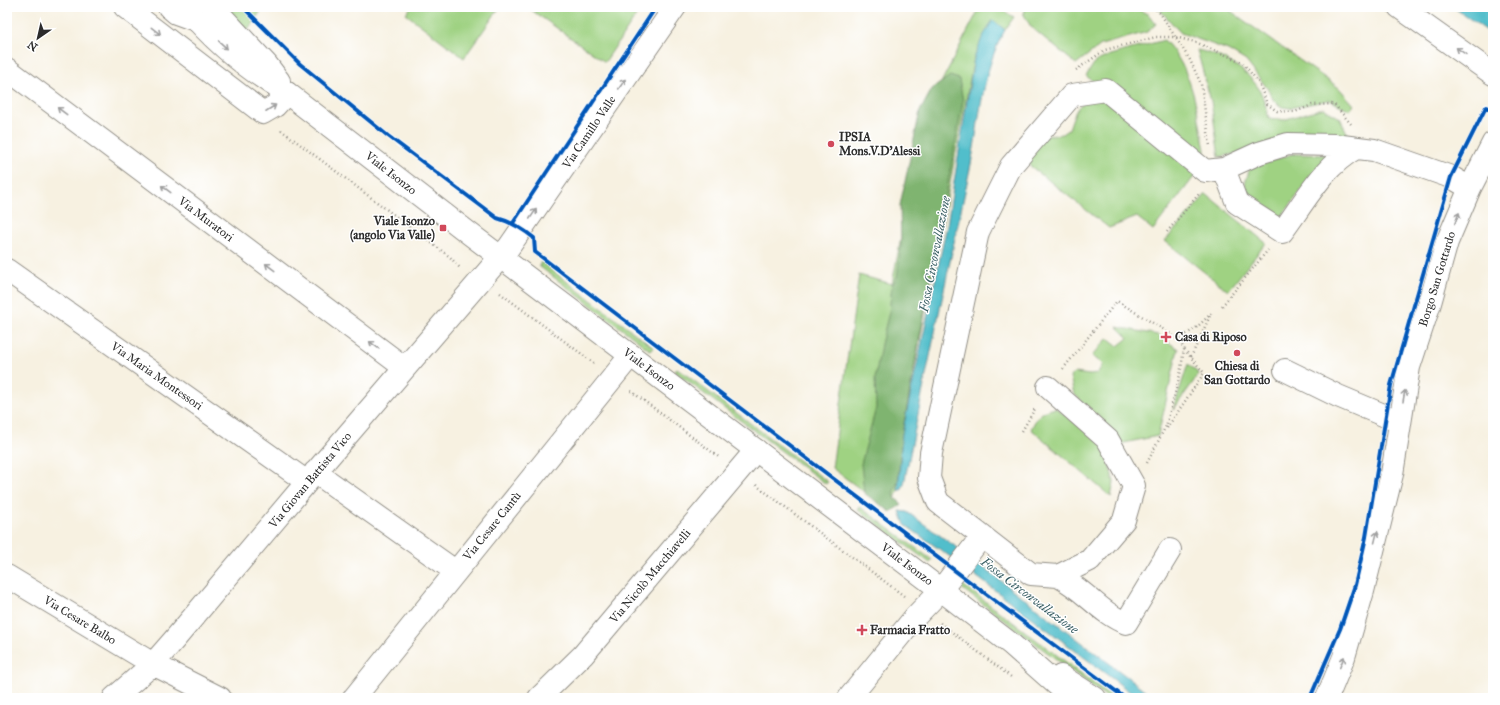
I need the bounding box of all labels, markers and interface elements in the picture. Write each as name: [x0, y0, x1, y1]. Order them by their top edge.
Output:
north arrow: [18, 18, 58, 58]
one-way arrow: [151, 27, 162, 35]
text: N: [25, 38, 40, 54]
one-way arrow: [217, 40, 227, 49]
one-way arrow: [1456, 47, 1467, 55]
one-way arrow: [618, 79, 626, 90]
street label: Via Camillo Valle: [559, 93, 619, 172]
one-way arrow: [265, 104, 276, 112]
one-way arrow: [57, 107, 68, 115]
place label: IPSIA Mons.V.D'Alessi: [839, 130, 921, 158]
marker: IPSIA Mons.V.D'Alessi: [826, 139, 836, 149]
street label: Viale Isonzo: [362, 148, 419, 197]
one-way arrow: [160, 185, 171, 193]
street label: Via Muratori: [175, 193, 237, 245]
water label: Fossa Circonvallazione: [916, 194, 954, 314]
one-way arrow: [529, 209, 537, 220]
one-way arrow: [1454, 212, 1462, 224]
place label: Viale Isonzo (angolo Via Valle): [350, 214, 436, 243]
marker: Viale Isonzo (angolo Via Valle): [438, 223, 448, 233]
street label: Borgo San Gottardo: [1416, 230, 1459, 329]
one-way arrow: [264, 263, 275, 271]
place label: Casa di Riposo: [1175, 330, 1247, 345]
marker: Casa di Riposo: [1160, 331, 1172, 343]
street label: Via Maria Montessori: [108, 338, 206, 413]
one-way arrow: [369, 340, 380, 349]
street label: Viale Isonzo: [620, 344, 678, 393]
marker: Chiesa di San Gottardo: [1232, 348, 1242, 358]
place label: Chiesa di San Gottardo: [1204, 359, 1270, 387]
one-way arrow: [1401, 389, 1409, 402]
street label: Via Giovan Battista Vico: [265, 429, 354, 532]
street label: Via Cesare Cantù: [459, 488, 524, 564]
street label: Via Nicolò Macchiavelli: [606, 526, 694, 627]
one-way arrow: [1373, 530, 1381, 543]
street label: Viale Isonzo: [878, 539, 936, 588]
water label: Fossa Circonvallazione: [977, 553, 1082, 638]
street label: Via Cesare Balbo: [40, 592, 119, 647]
place label: Farmacia Fratto: [870, 623, 950, 637]
marker: Farmacia Fratto: [857, 625, 867, 635]
one-way arrow: [1339, 656, 1347, 668]

